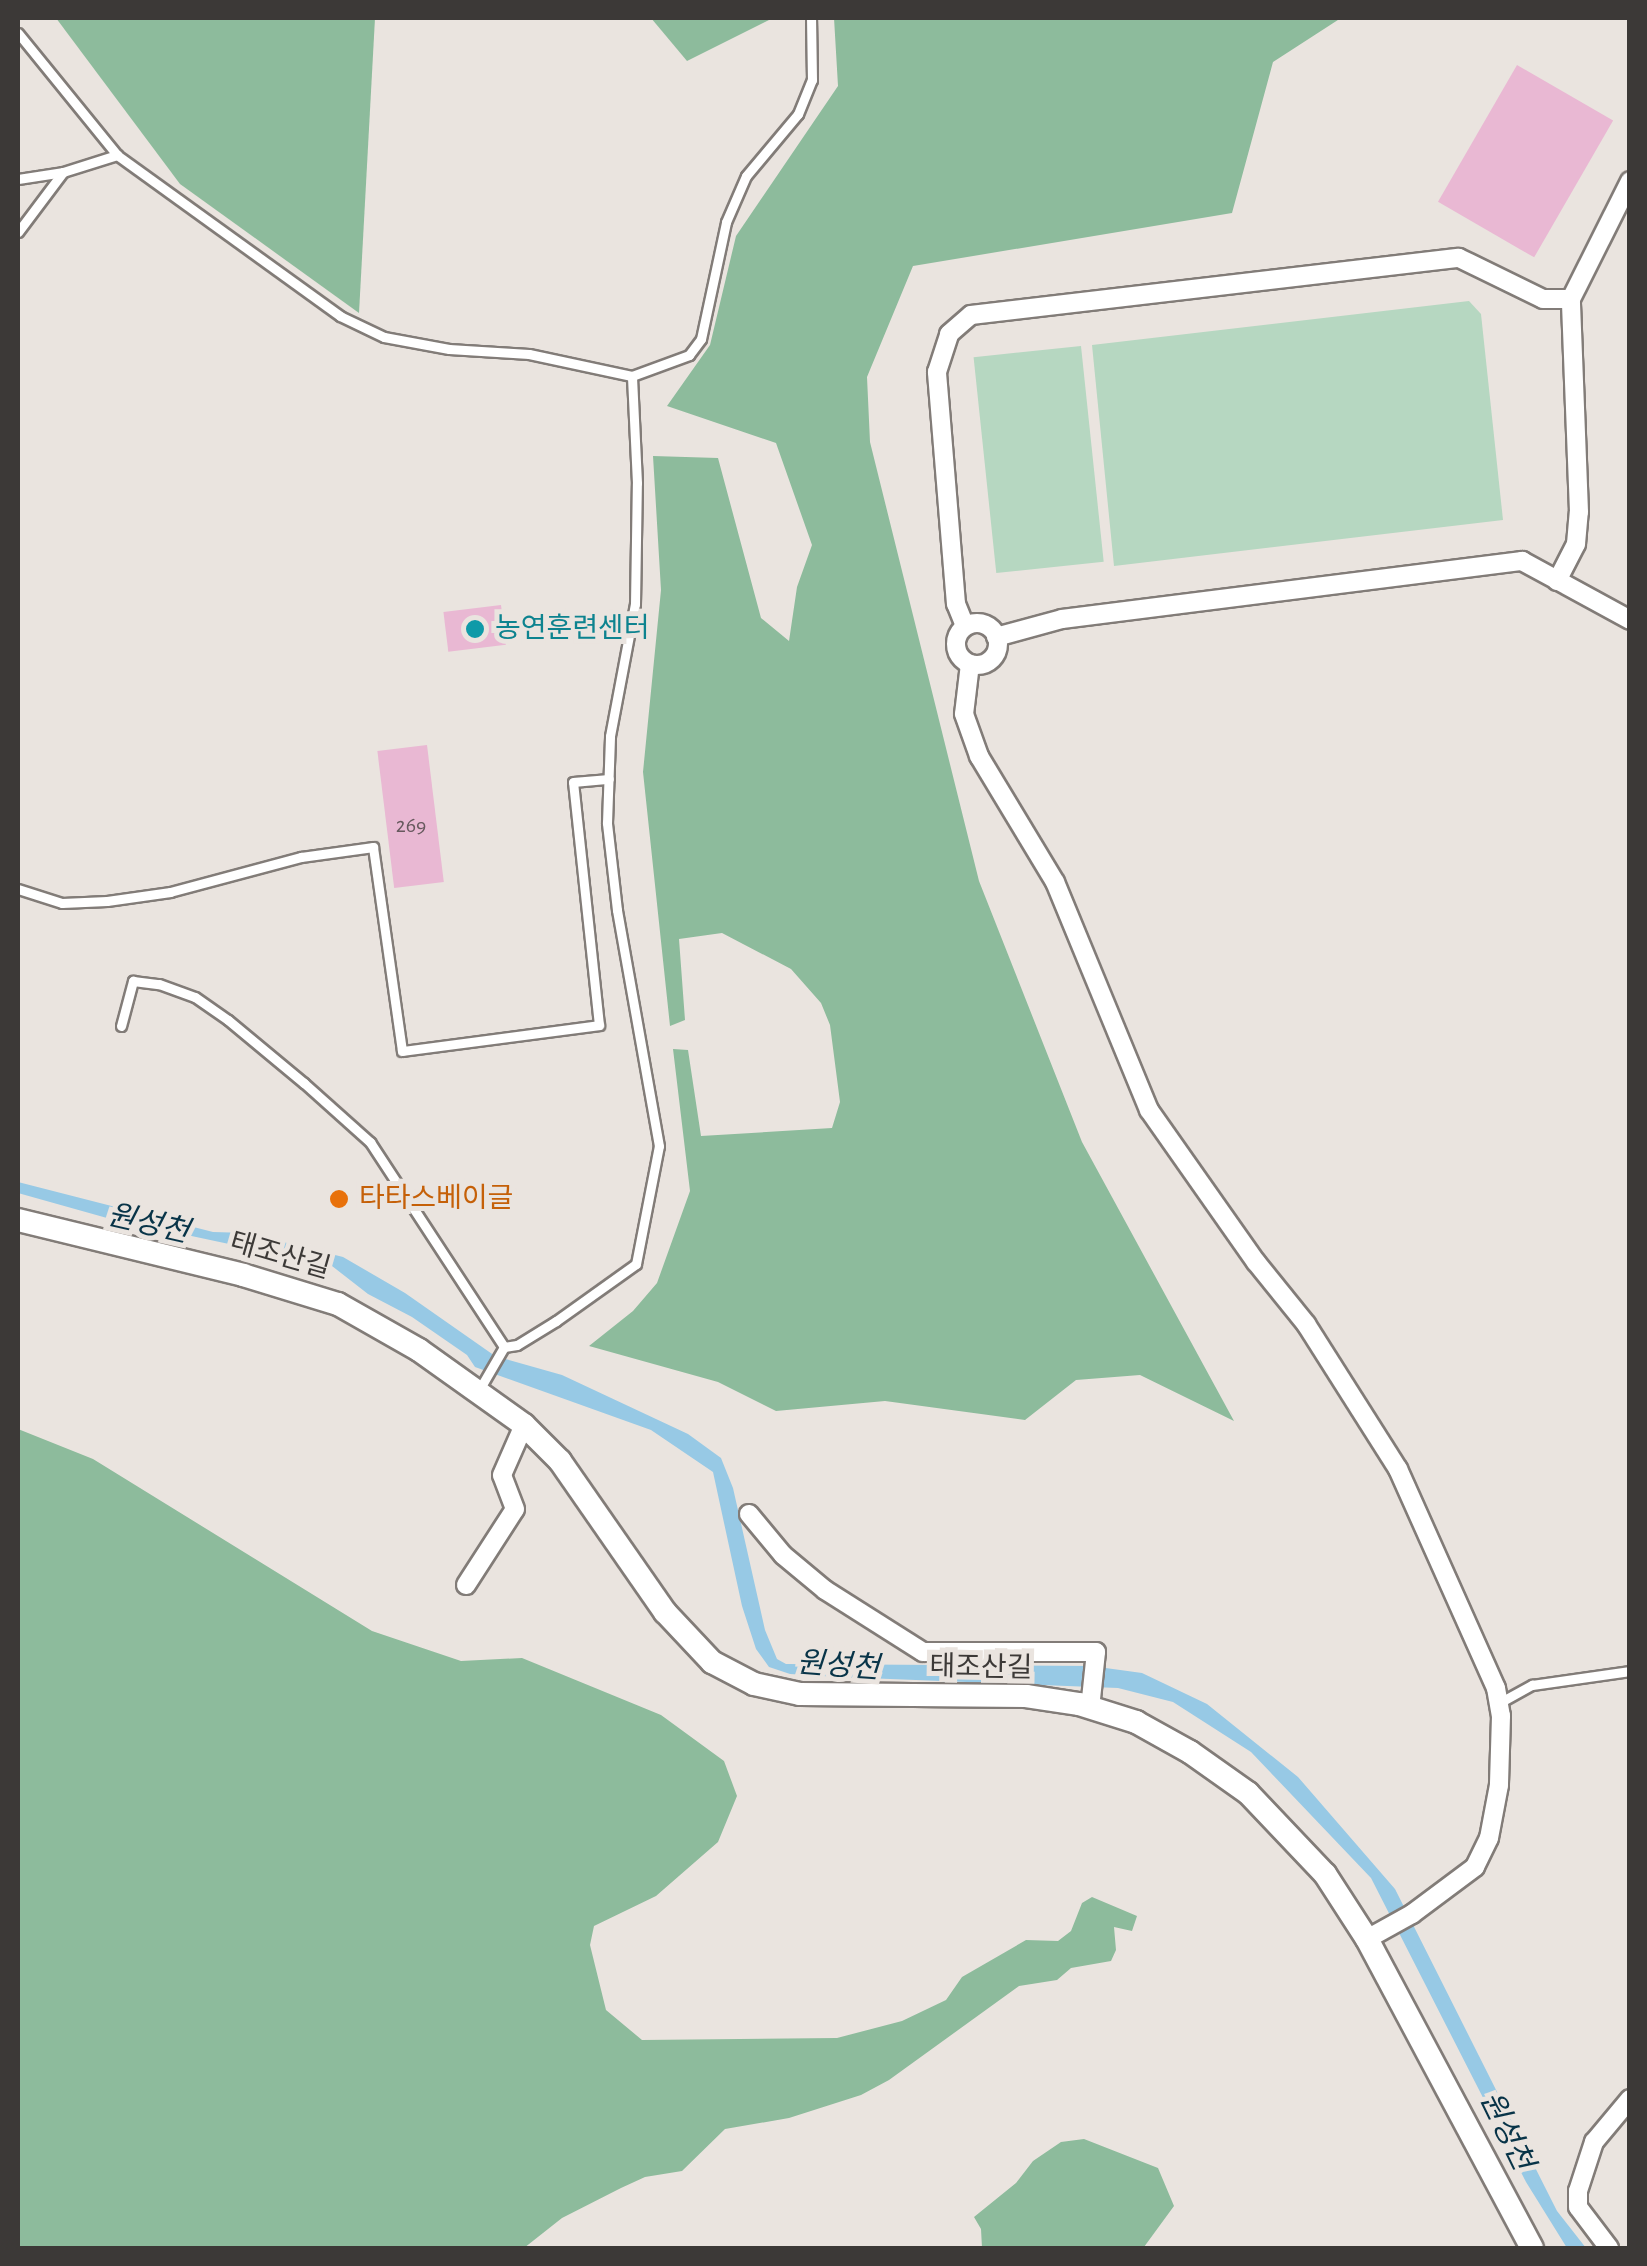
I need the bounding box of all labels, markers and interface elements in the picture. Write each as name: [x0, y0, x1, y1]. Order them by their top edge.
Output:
place label: 농연훈련센터: [495, 612, 650, 646]
marker: 농연훈련센터: [464, 618, 486, 640]
house number: 269: [396, 813, 426, 839]
place label: 타타스베이글: [359, 1182, 514, 1216]
marker: 타타스베이글: [328, 1188, 350, 1210]
water label: 원성천: [104, 1197, 192, 1251]
street label: 태조산길: [226, 1226, 334, 1286]
water label: 원성천: [795, 1645, 881, 1687]
street label: 태조산길: [929, 1650, 1033, 1686]
water label: 원성천: [1472, 2086, 1540, 2176]

